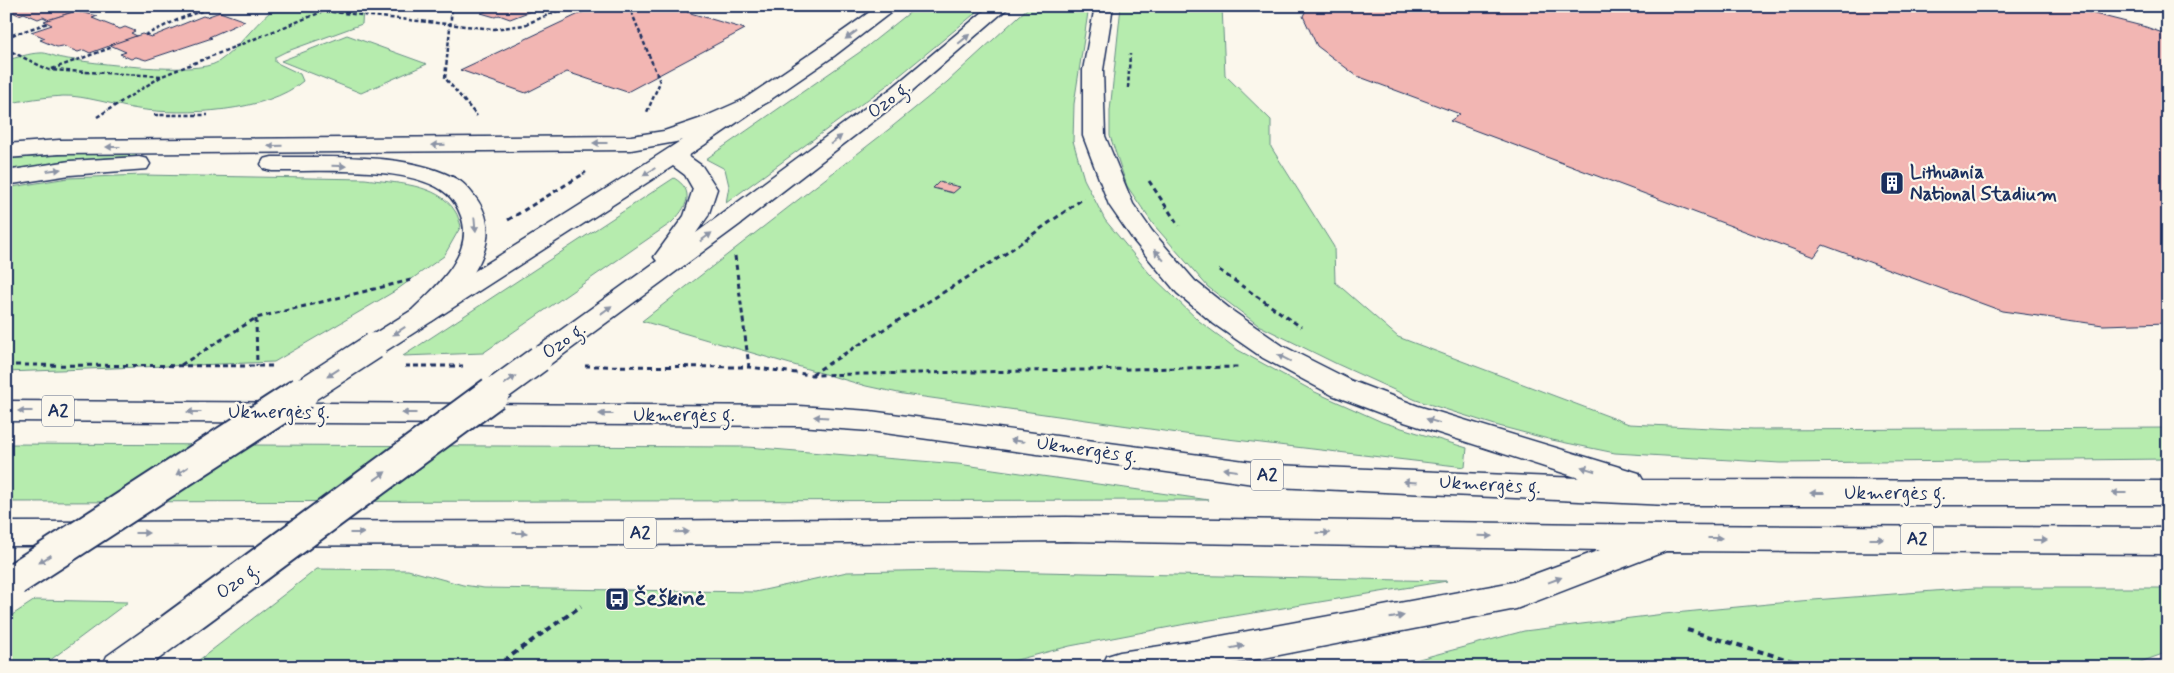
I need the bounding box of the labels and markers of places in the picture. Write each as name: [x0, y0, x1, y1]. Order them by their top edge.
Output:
place label: Lithuania National Stadium: [1910, 160, 2058, 207]
building icon: Lithuania National Stadium: [1879, 170, 1905, 196]
place label: Šeškinė: [634, 584, 706, 613]
bus stop icon: Šeškinė: [604, 586, 630, 612]

